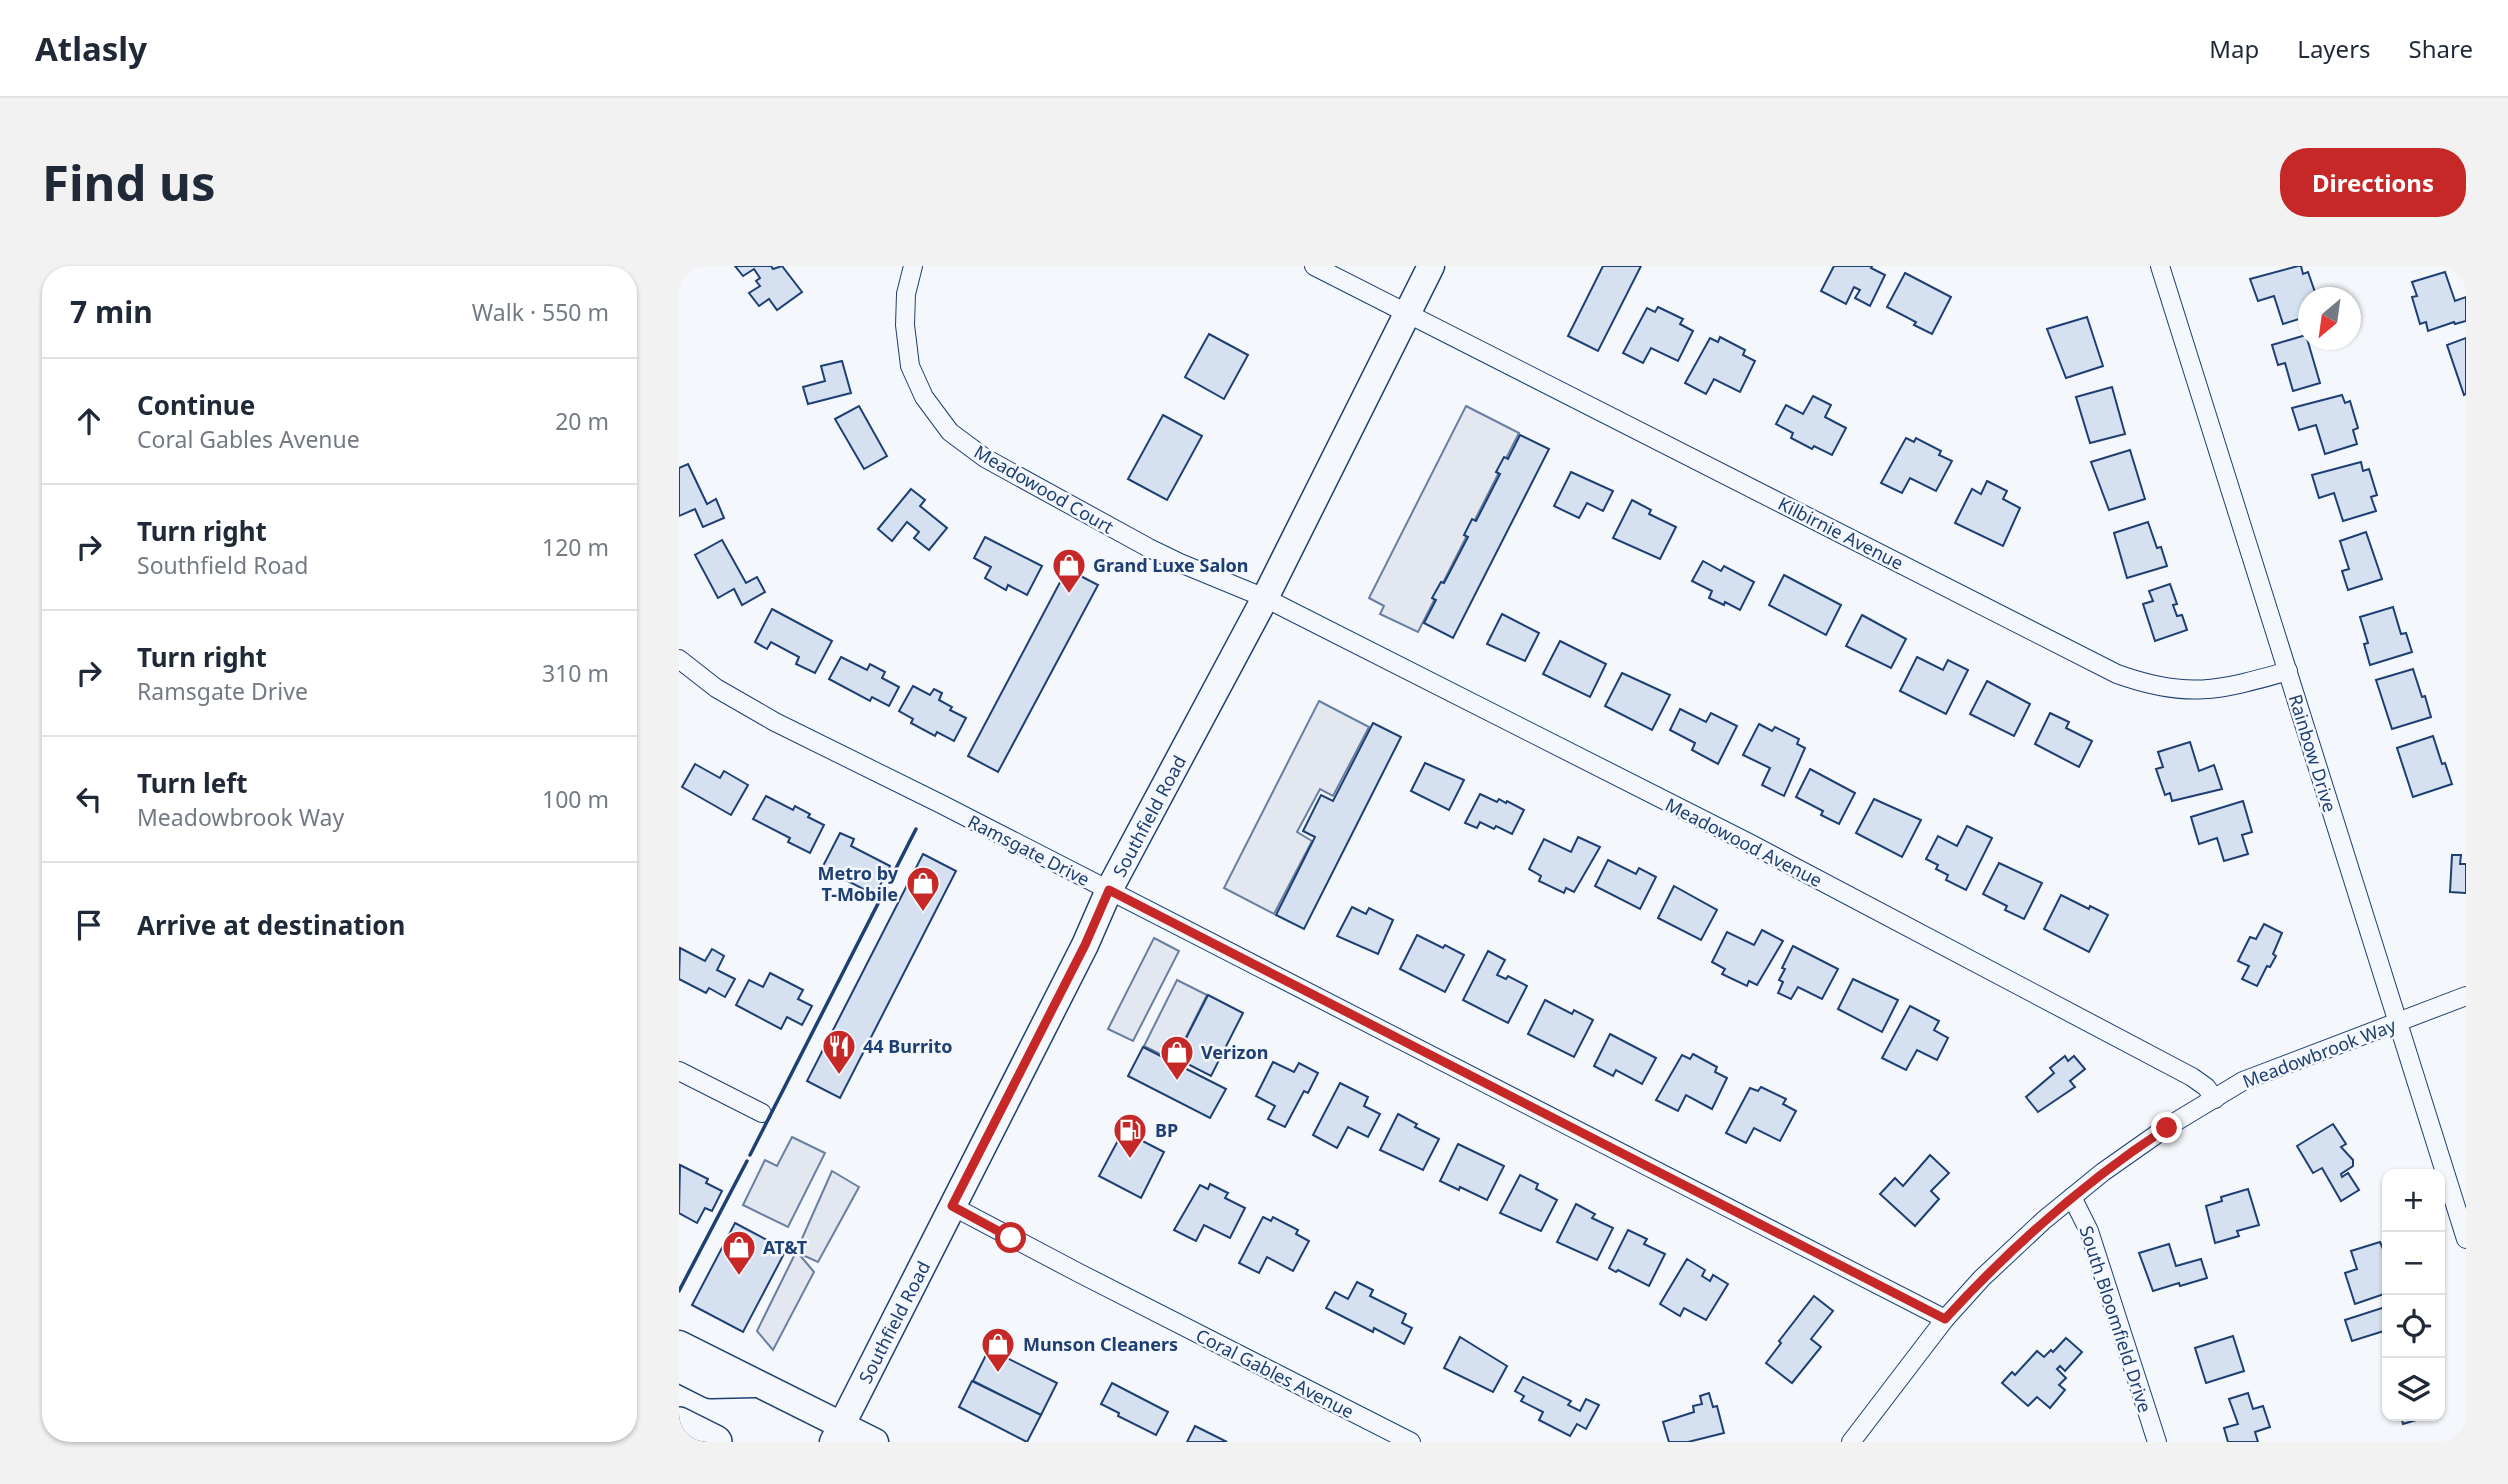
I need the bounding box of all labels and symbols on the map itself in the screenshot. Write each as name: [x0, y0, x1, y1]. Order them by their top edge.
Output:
north arrow: [2298, 287, 2361, 350]
street label: Meadowood Court: [970, 439, 1118, 539]
street label: Kilbirnie Avenue: [1774, 491, 1908, 575]
shop icon: Grand Luxe Salon: [1050, 546, 1088, 595]
place label: Grand Luxe Salon: [1093, 553, 1249, 577]
street label: Rainbow Drive: [2284, 691, 2342, 815]
street label: Southfield Road: [1107, 751, 1191, 881]
street label: Meadowood Avenue: [1661, 792, 1827, 892]
street label: Ramsgate Drive: [964, 809, 1094, 891]
place label: Metro by T-Mobile: [818, 861, 899, 906]
shop icon: Metro by T-Mobile: [904, 864, 942, 913]
street label: Meadowbrook Way: [2239, 1012, 2400, 1093]
restaurant icon: 44 Burrito: [820, 1027, 858, 1076]
shop icon: Verizon: [1158, 1033, 1196, 1082]
place label: 44 Burrito: [863, 1034, 952, 1058]
place label: Verizon: [1201, 1040, 1268, 1064]
fuel station icon: BP: [1111, 1111, 1149, 1160]
route end: [2151, 1112, 2182, 1143]
place label: BP: [1155, 1118, 1178, 1142]
route start: [995, 1222, 1026, 1253]
street label: South Bloomfield Drive: [2074, 1223, 2158, 1415]
shop icon: AT&T: [720, 1228, 758, 1277]
place label: AT&T: [763, 1235, 808, 1259]
street label: Southfield Road: [853, 1257, 935, 1387]
street label: Coral Gables Avenue: [1192, 1323, 1358, 1423]
shop icon: Munson Cleaners: [979, 1325, 1017, 1374]
place label: Munson Cleaners: [1023, 1332, 1178, 1356]

